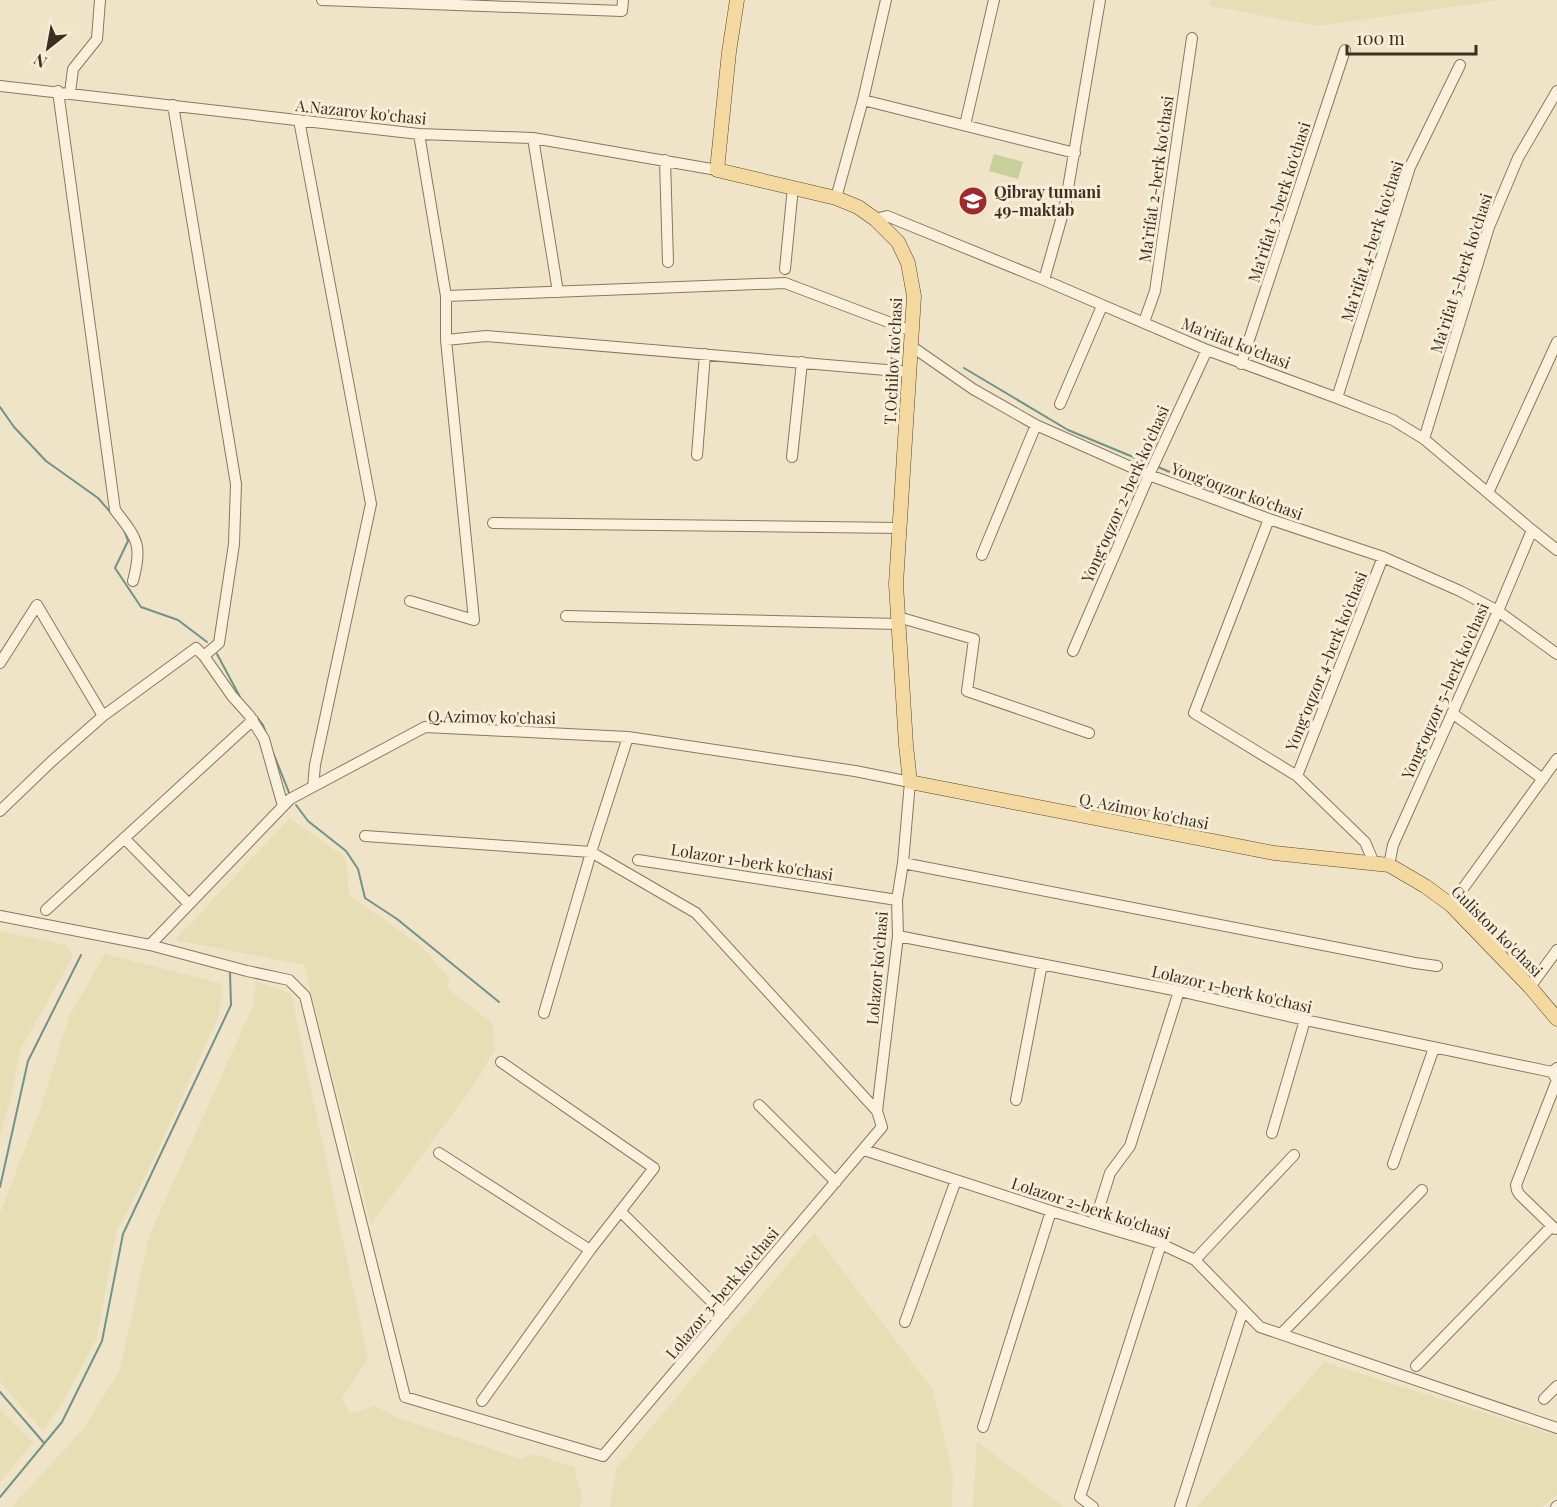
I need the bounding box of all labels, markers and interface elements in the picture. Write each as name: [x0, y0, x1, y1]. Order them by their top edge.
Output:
north arrow: [18, 18, 78, 78]
scale bar: [1347, 18, 1476, 56]
text: 100 m: [1356, 26, 1405, 50]
text: N: [29, 49, 50, 73]
street label: A.Nazarov ko'chasi: [294, 94, 428, 129]
street label: Ma’rifat 2-berk ko'chasi: [1133, 94, 1178, 264]
street label: Ma’rifat 3-berk ko'chasi: [1243, 119, 1315, 285]
street label: Ma’rifat 4-berk ko'chasi: [1336, 157, 1408, 324]
place label: Qibray tumani 49-maktab: [994, 181, 1101, 220]
school or university icon: Qibray tumani 49-maktab: [957, 185, 989, 217]
street label: Ma’rifat 5-berk ko'chasi: [1425, 190, 1496, 356]
street label: T.Ochilov ko'chasi: [879, 297, 906, 425]
street label: Ma'rifat ko'chasi: [1179, 312, 1294, 373]
street label: Yong‘oqzor 2-berk ko'chasi: [1076, 402, 1173, 587]
street label: Yong'oqzor ko'chasi: [1167, 457, 1306, 524]
street label: Yong‘oqzor 4-berk ko'chasi: [1280, 568, 1371, 755]
street label: Yong‘oqzor 5-berk ko'chasi: [1396, 599, 1493, 783]
street label: Q.Azimov ko'chasi: [428, 705, 557, 728]
street label: Q. Azimov ko'chasi: [1077, 788, 1211, 833]
street label: Lolazor 1-berk ko'chasi: [669, 838, 835, 885]
street label: Guliston ko'chasi: [1447, 880, 1548, 981]
street label: Lolazor ko'chasi: [861, 910, 892, 1026]
street label: Lolazor 1-berk ko'chasi: [1150, 960, 1315, 1017]
street label: Lolazor 2-berk ko'chasi: [1009, 1172, 1174, 1243]
street label: Lolazor 3-berk ko'chasi: [660, 1222, 783, 1363]

